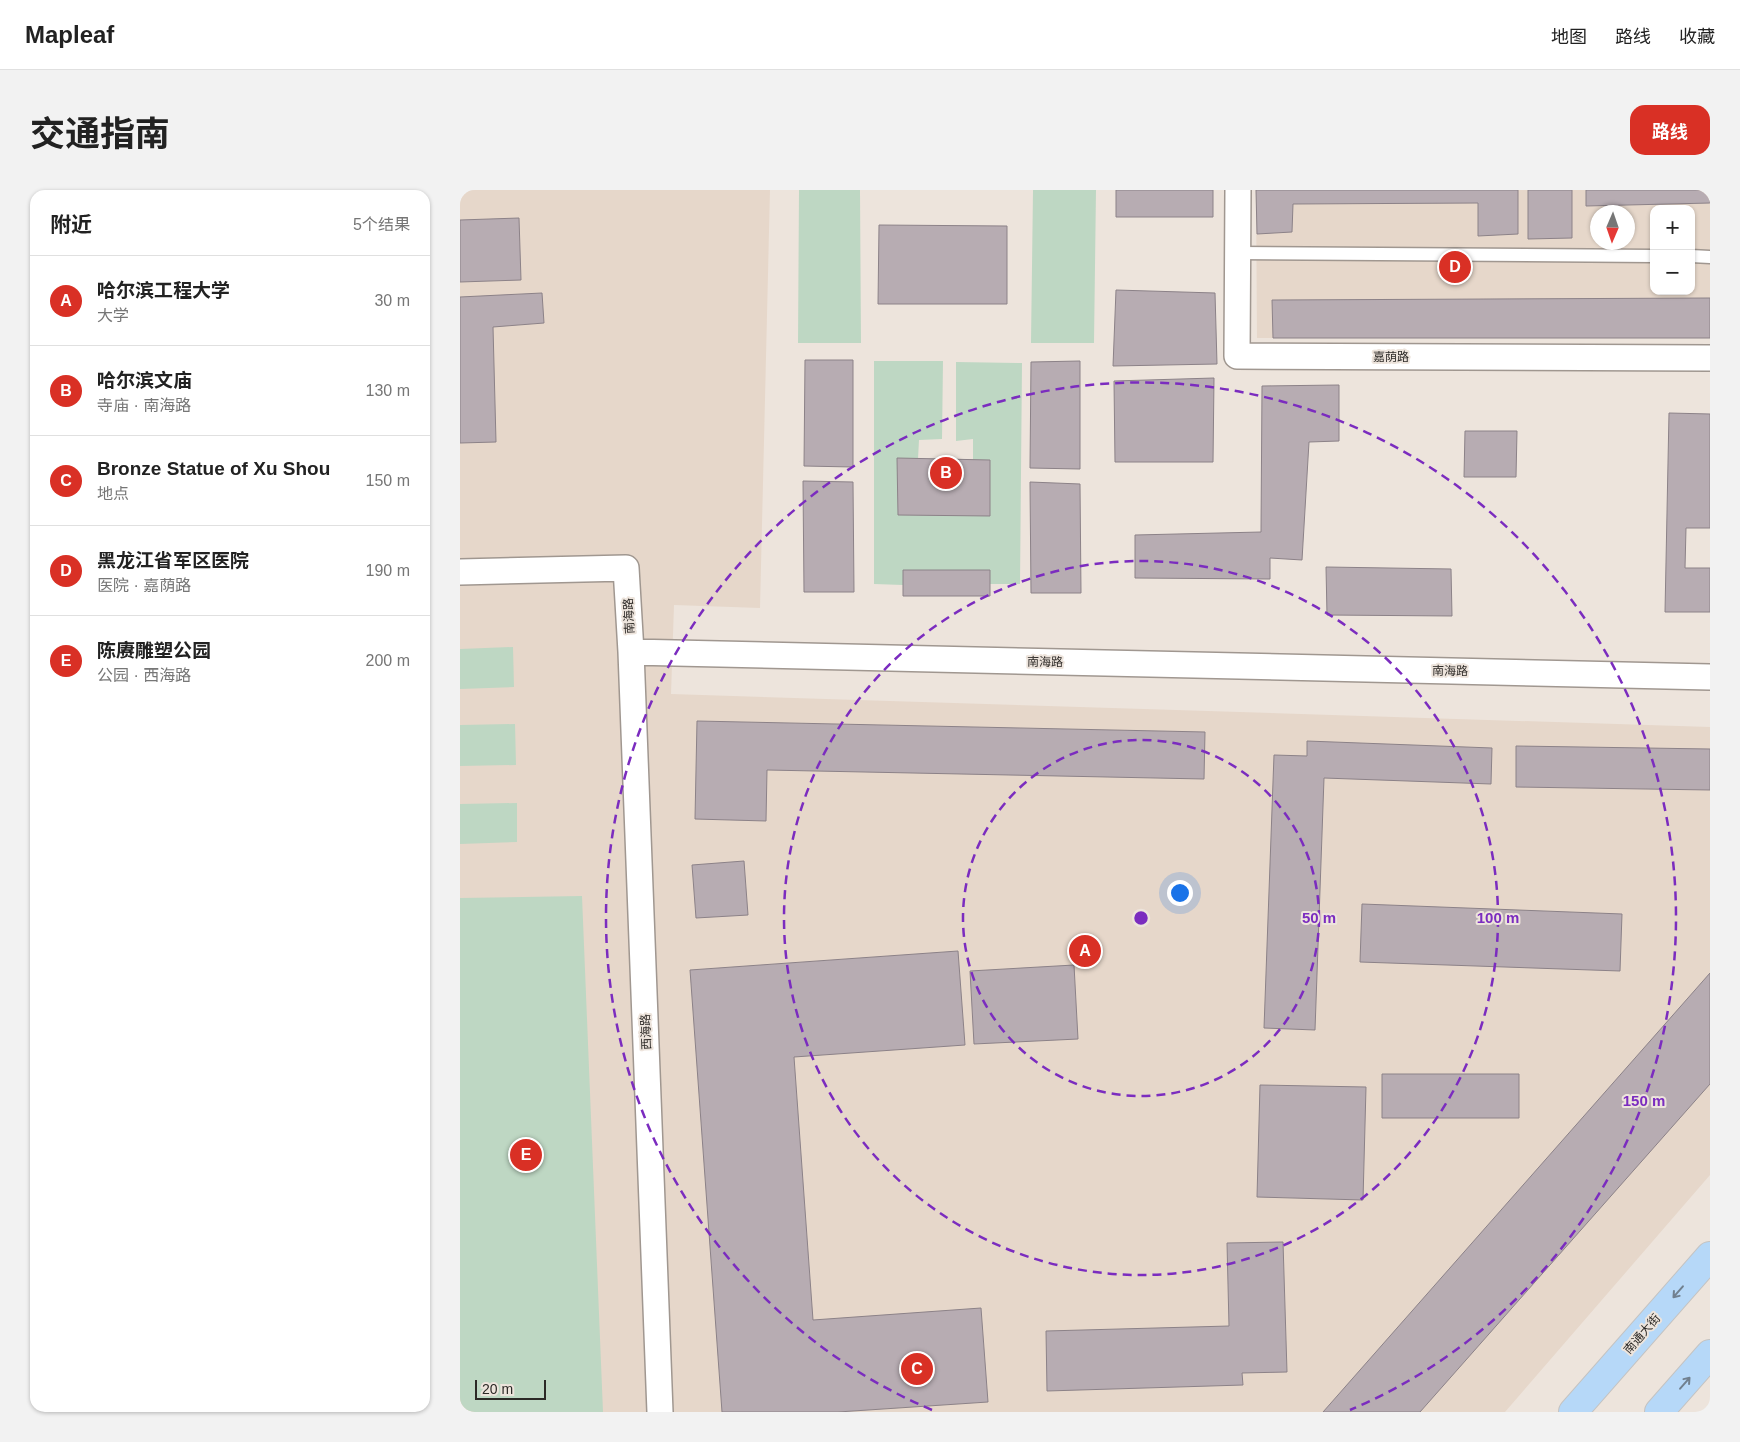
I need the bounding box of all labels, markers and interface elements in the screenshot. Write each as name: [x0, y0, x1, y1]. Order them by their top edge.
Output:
text: Mapleaf: [25, 21, 114, 48]
text: 地图: [1551, 27, 1587, 47]
text: 路线: [1615, 27, 1651, 47]
text: 收藏: [1679, 27, 1715, 47]
button: 路线: [1630, 105, 1710, 155]
text: 交通指南: [30, 114, 170, 153]
north arrow: [1590, 205, 1635, 250]
map controls: [1650, 205, 1695, 295]
button: +: [1650, 205, 1695, 250]
text: 附近: [50, 213, 92, 236]
text: 5个结果: [353, 216, 410, 233]
pin: D: [1439, 248, 1471, 286]
button: −: [1650, 250, 1695, 295]
text: 哈尔滨工程大学: [97, 280, 230, 301]
text: A: [60, 292, 72, 309]
text: 30 m: [374, 292, 410, 309]
text: 大学: [97, 307, 129, 324]
street label: 嘉荫路: [1373, 350, 1409, 364]
text: 哈尔滨文庙: [97, 370, 192, 391]
text: B: [60, 382, 72, 399]
text: 130 m: [366, 382, 410, 399]
text: 寺庙 · 南海路: [97, 397, 191, 414]
pin: B: [930, 454, 962, 492]
text: Bronze Statue of Xu Shou: [97, 458, 330, 479]
text: C: [60, 472, 72, 489]
text: 150 m: [366, 472, 410, 489]
text: 地点: [97, 485, 129, 502]
text: 黑龙江省军区医院: [97, 550, 249, 571]
text: D: [60, 562, 72, 579]
text: 190 m: [366, 562, 410, 579]
text: 医院 · 嘉荫路: [97, 577, 191, 594]
street label: 南海路: [621, 598, 637, 634]
text: 陈赓雕塑公园: [97, 640, 211, 661]
text: E: [61, 652, 71, 669]
text: 200 m: [366, 652, 410, 669]
street label: 南海路: [1027, 655, 1063, 669]
street label: 南海路: [1432, 664, 1468, 678]
text: 公园 · 西海路: [97, 667, 191, 684]
your location: [1167, 880, 1193, 906]
centre of rings: [1132, 909, 1150, 927]
text: 50 m: [1302, 909, 1336, 926]
text: 100 m: [1477, 909, 1519, 926]
pin: A: [1069, 932, 1101, 970]
street label: 西海路: [638, 1014, 654, 1050]
text: 150 m: [1623, 1092, 1665, 1109]
pin: E: [510, 1136, 542, 1174]
one-way arrow: [1672, 1286, 1684, 1299]
street label: 南通大街: [1621, 1311, 1663, 1357]
pin: C: [901, 1350, 933, 1388]
one-way arrow: [1679, 1376, 1690, 1389]
scale bar: [475, 1377, 546, 1400]
text: 20 m: [482, 1381, 513, 1397]

